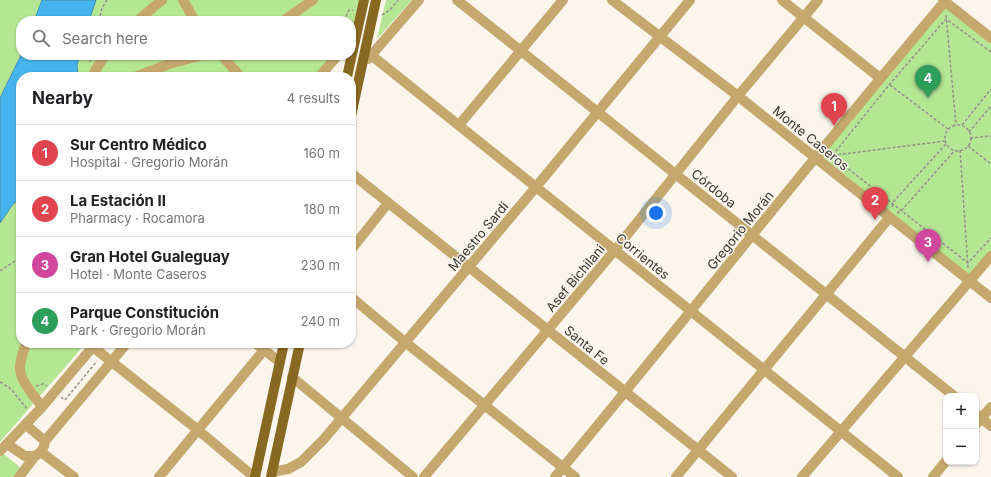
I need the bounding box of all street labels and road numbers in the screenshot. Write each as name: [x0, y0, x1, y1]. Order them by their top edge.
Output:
street label: Monte Caseros: [770, 102, 852, 174]
street label: Córdoba: [688, 165, 740, 211]
street label: Gregorio Morán: [703, 187, 777, 273]
street label: Maestro Sardi: [444, 198, 512, 274]
street label: Corrientes: [613, 229, 673, 283]
street label: Asef Bichilani: [542, 241, 608, 315]
street label: Santa Fe: [561, 322, 613, 368]

